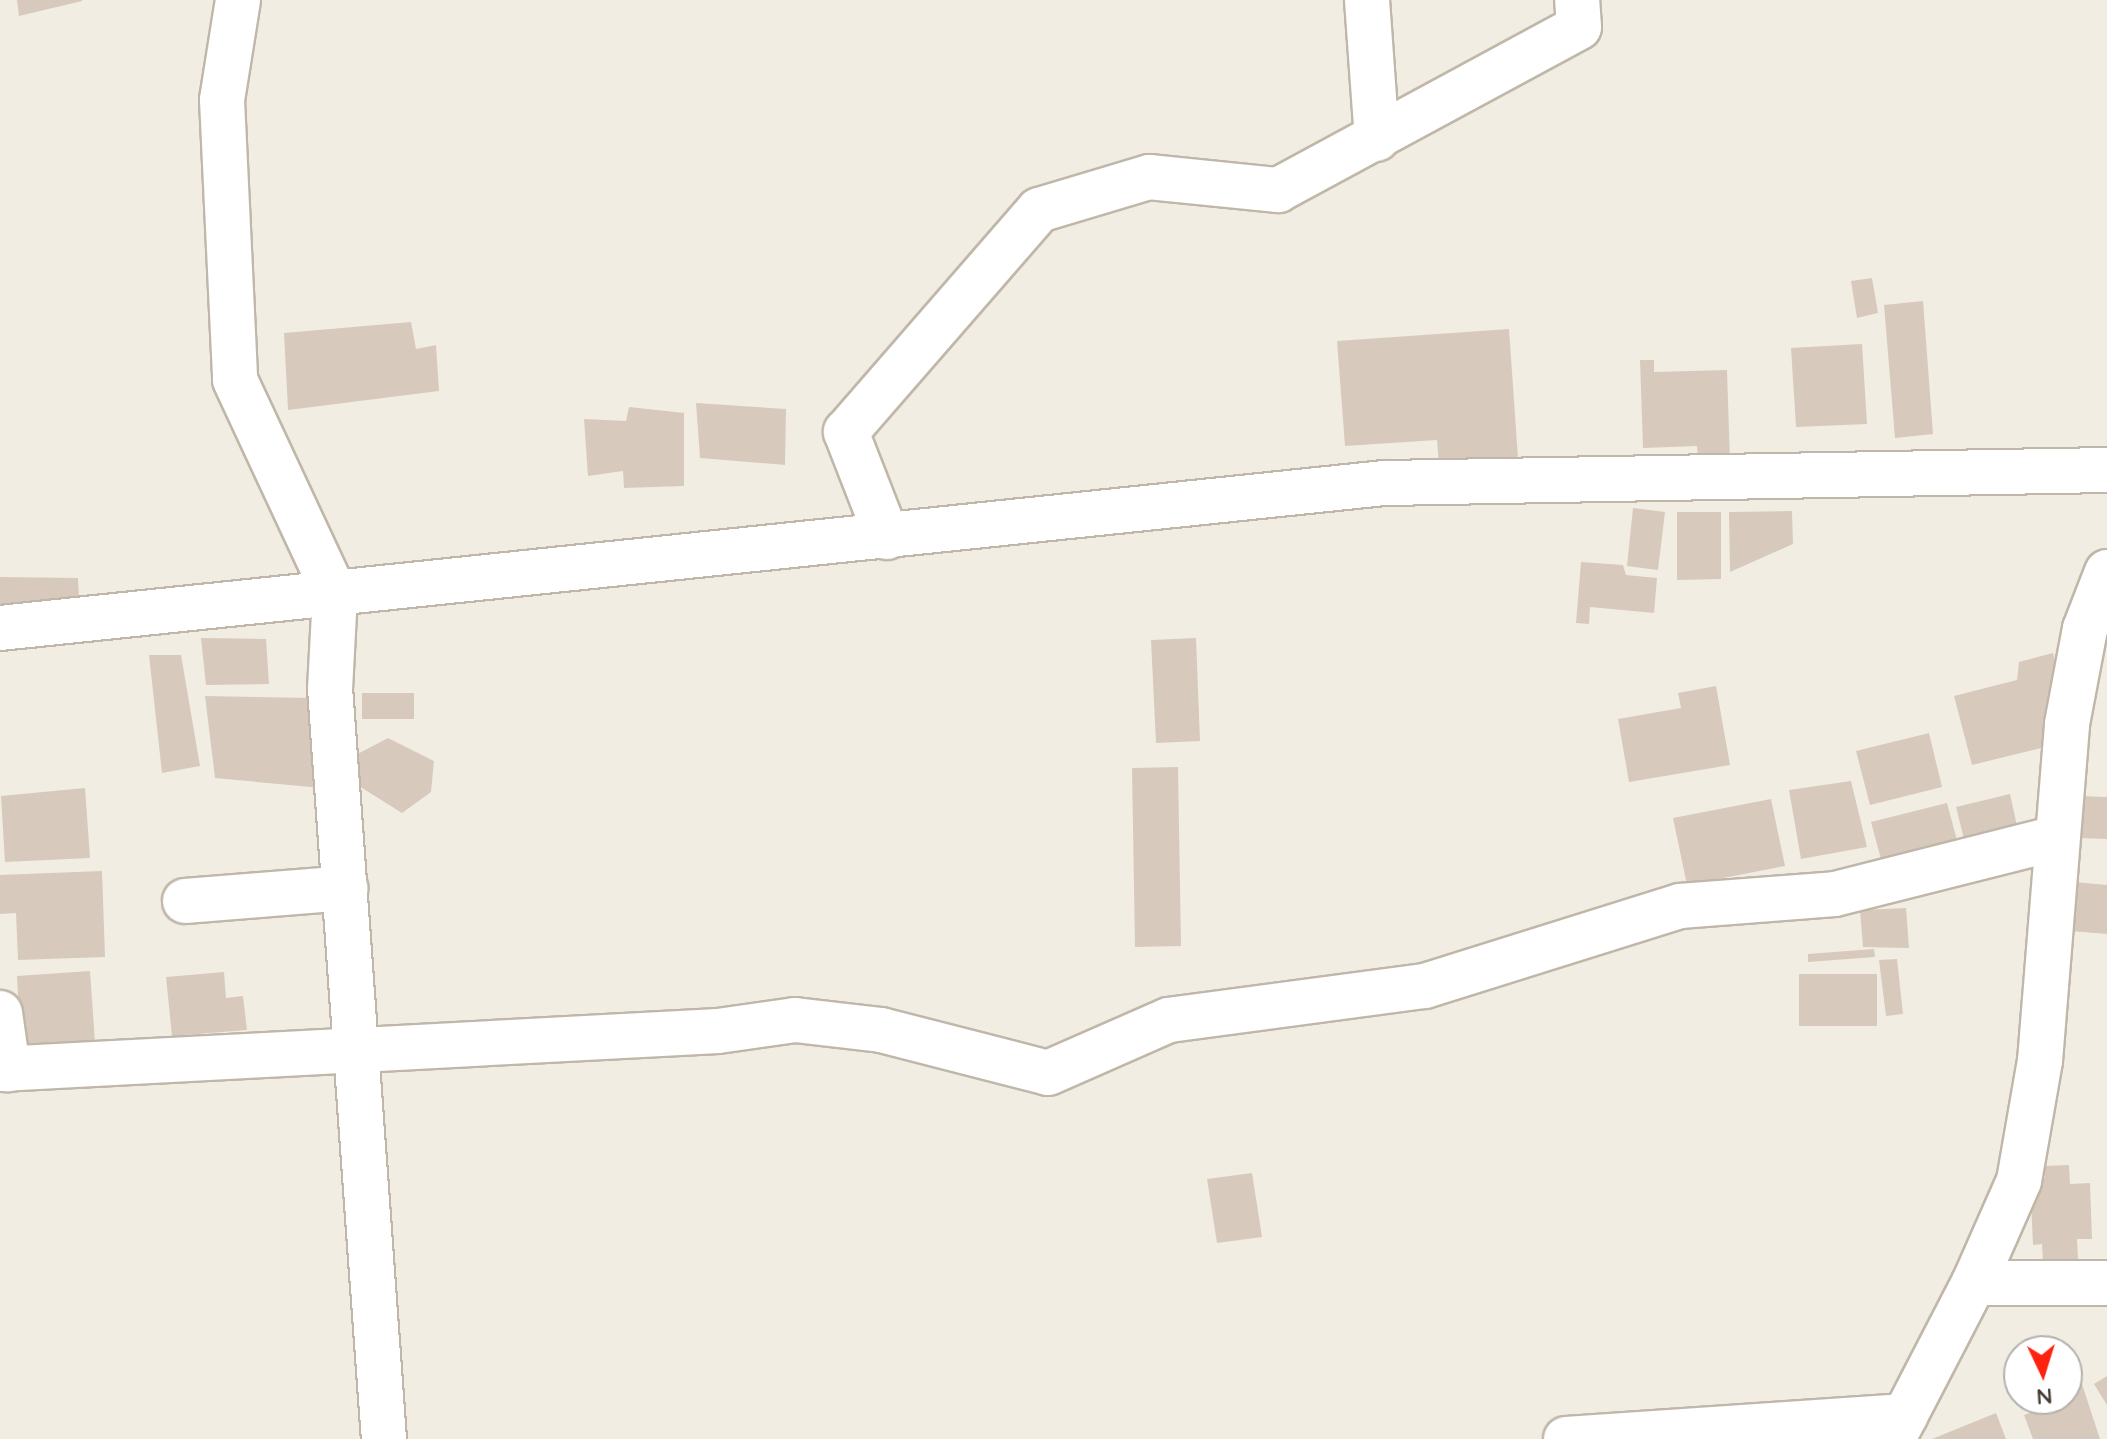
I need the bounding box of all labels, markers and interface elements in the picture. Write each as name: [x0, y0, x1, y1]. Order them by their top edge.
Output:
north arrow: [2003, 1335, 2083, 1415]
text: N: [2035, 1382, 2054, 1411]

